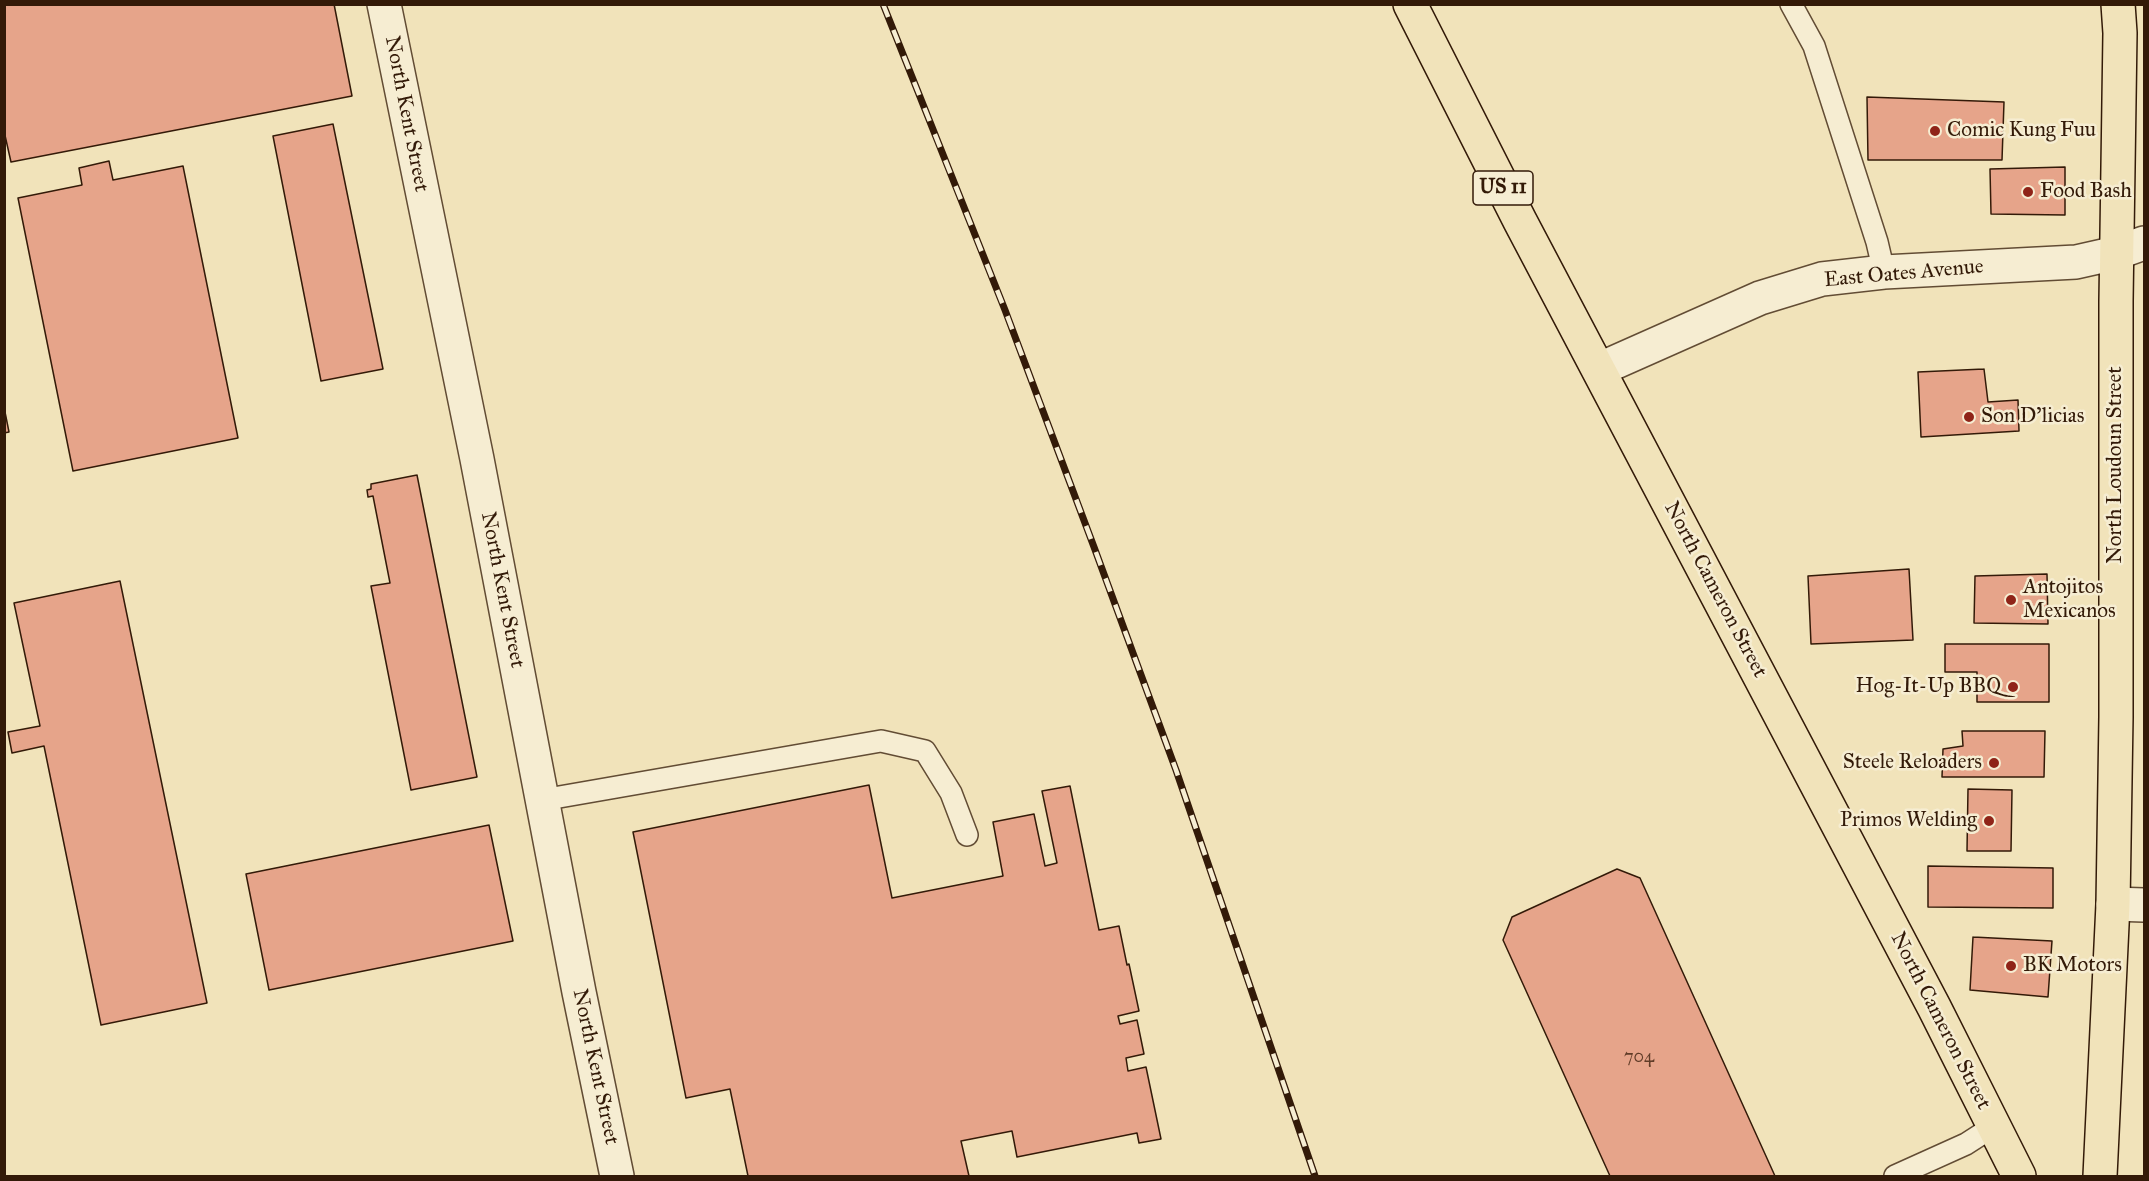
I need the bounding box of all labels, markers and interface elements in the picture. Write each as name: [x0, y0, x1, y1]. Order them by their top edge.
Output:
street label: North Kent Street: [379, 34, 433, 194]
place label: Comic Kung Fuu: [1947, 118, 2096, 144]
marker: Comic Kung Fuu: [1928, 124, 1942, 138]
road number: US 11: [1473, 171, 1533, 205]
place label: Food Bash: [2040, 179, 2132, 205]
marker: Food Bash: [2021, 185, 2035, 199]
street label: East Oates Avenue: [1823, 254, 1985, 294]
street label: North Loudoun Street: [2103, 366, 2129, 564]
place label: Son D'licias: [1981, 404, 2084, 430]
marker: Son D'licias: [1962, 410, 1976, 424]
street label: North Cameron Street: [1658, 498, 1772, 682]
street label: North Kent Street: [475, 510, 529, 670]
place label: Antojitos Mexicanos: [2023, 575, 2116, 625]
marker: Antojitos Mexicanos: [2004, 593, 2018, 607]
place label: Hog-It-Up BBQ: [1856, 674, 2001, 700]
marker: Hog-It-Up BBQ: [2006, 680, 2020, 694]
place label: Steele Reloaders: [1843, 750, 1982, 776]
marker: Steele Reloaders: [1987, 756, 2001, 770]
place label: Primos Welding: [1840, 808, 1977, 834]
marker: Primos Welding: [1982, 814, 1996, 828]
street label: North Cameron Street: [1884, 928, 1996, 1114]
place label: BK Motors: [2023, 953, 2122, 979]
marker: BK Motors: [2004, 959, 2018, 973]
street label: North Kent Street: [566, 987, 624, 1147]
house number: 704: [1624, 1047, 1654, 1069]

